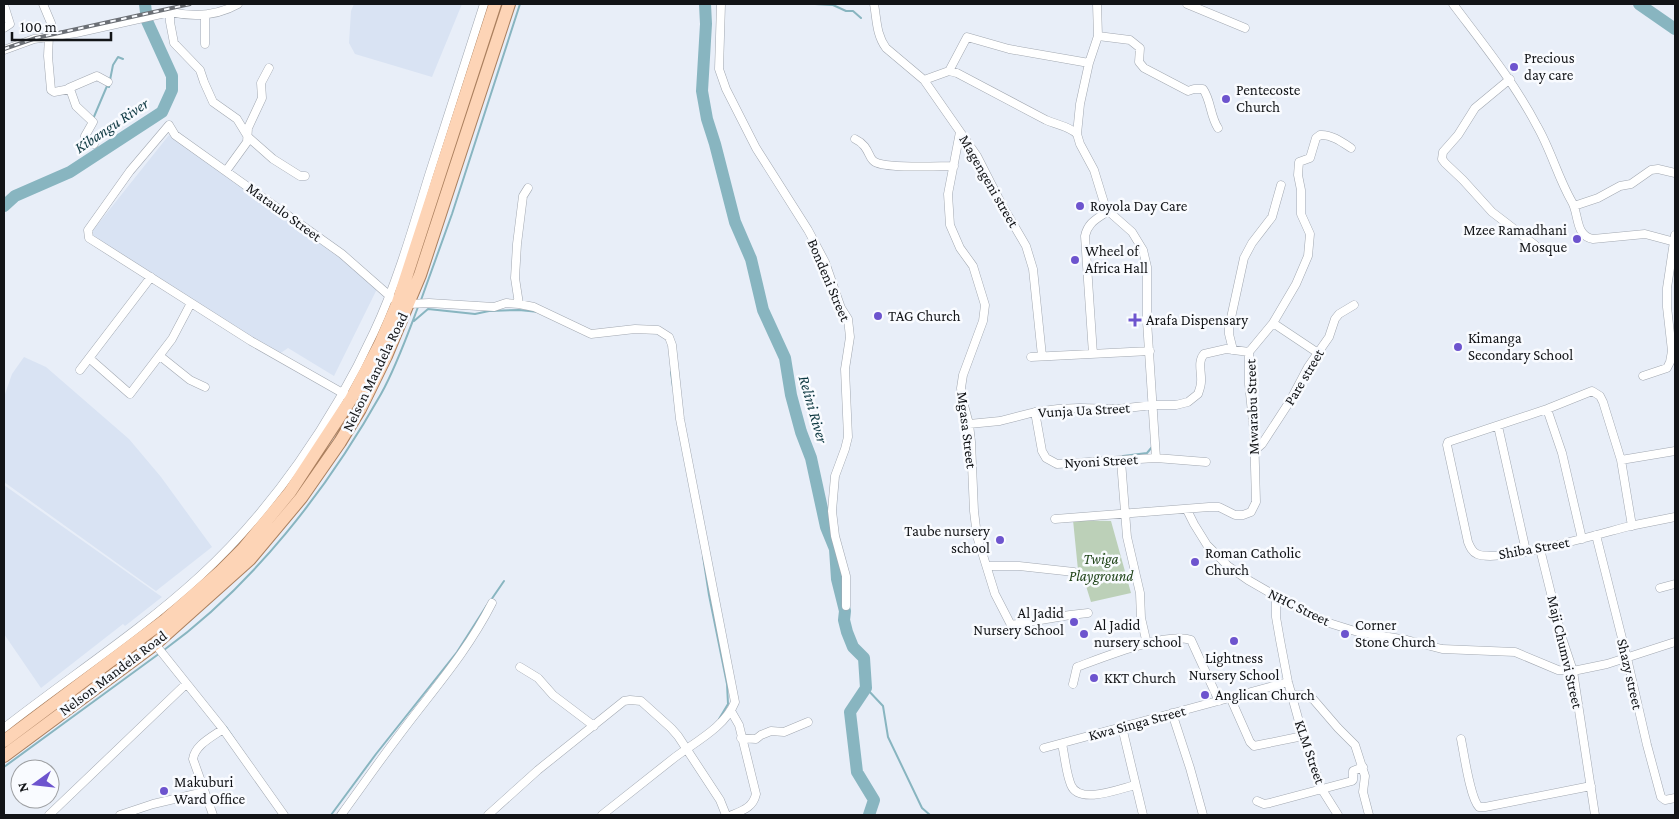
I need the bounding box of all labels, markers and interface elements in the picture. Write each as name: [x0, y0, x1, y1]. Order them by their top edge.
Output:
scale bar: [12, 10, 111, 42]
text: 100 m: [20, 19, 57, 35]
place label: Precious day care: [1524, 50, 1575, 84]
marker: Precious day care: [1508, 61, 1520, 73]
place label: Pentecoste Church: [1236, 82, 1301, 115]
marker: Pentecoste Church: [1220, 93, 1232, 105]
water label: Kibangu River: [71, 94, 152, 157]
street label: Magengeni street: [955, 132, 1022, 231]
street label: Mataulo Street: [243, 180, 325, 245]
place label: Royola Day Care: [1090, 198, 1188, 215]
marker: Royola Day Care: [1074, 200, 1086, 212]
place label: Mzee Ramadhani Mosque: [1463, 222, 1567, 256]
marker: Mzee Ramadhani Mosque: [1571, 233, 1583, 245]
street label: Bondeni Street: [804, 236, 854, 325]
place label: Wheel of Africa Hall: [1085, 243, 1148, 276]
marker: Wheel of Africa Hall: [1069, 254, 1081, 266]
place label: TAG Church: [888, 308, 961, 324]
street label: Nelson Mandela Road: [339, 310, 411, 434]
marker: TAG Church: [872, 310, 884, 322]
place label: Arafa Dispensary: [1146, 312, 1248, 329]
marker: Arafa Dispensary: [1128, 313, 1142, 327]
place label: Kimanga Secondary School: [1468, 330, 1573, 364]
marker: Kimanga Secondary School: [1452, 341, 1464, 353]
street label: Pare street: [1281, 345, 1328, 408]
street label: Mwarabu Street: [1242, 358, 1262, 455]
water label: Relini River: [796, 373, 831, 445]
street label: Mgasa Street: [953, 391, 980, 471]
street label: Vunja Ua Street: [1038, 400, 1132, 421]
street label: Nyoni Street: [1064, 451, 1139, 472]
place label: Taube nursery school: [904, 523, 990, 556]
marker: Taube nursery school: [994, 534, 1006, 546]
street label: Shiba Street: [1497, 534, 1572, 562]
place label: Roman Catholic Church: [1205, 545, 1301, 578]
park label: Twiga Playground: [1069, 551, 1134, 585]
marker: Roman Catholic Church: [1189, 556, 1201, 568]
street label: NHC Street: [1266, 585, 1333, 629]
street label: Maji Chumvi Street: [1543, 594, 1586, 711]
place label: Al Jadid Nursery School: [973, 605, 1064, 639]
marker: Al Jadid Nursery School: [1068, 616, 1080, 628]
place label: Al Jadid nursery school: [1094, 617, 1182, 651]
place label: Corner Stone Church: [1355, 617, 1436, 650]
street label: Nelson Mandela Road: [56, 627, 170, 719]
marker: Al Jadid nursery school: [1078, 628, 1090, 640]
marker: Corner Stone Church: [1339, 628, 1351, 640]
marker: Lightness Nursery School: [1228, 635, 1240, 647]
street label: Shazy street: [1613, 637, 1646, 712]
place label: Lightness Nursery School: [1189, 650, 1279, 684]
place label: KKT Church: [1104, 670, 1176, 686]
marker: KKT Church: [1088, 672, 1100, 684]
place label: Anglican Church: [1215, 687, 1315, 704]
marker: Anglican Church: [1199, 689, 1211, 701]
street label: Kwa Singa Street: [1087, 702, 1189, 745]
street label: KLM Street: [1292, 718, 1329, 787]
north arrow: [10, 759, 60, 809]
place label: Makuburi Ward Office: [174, 774, 245, 807]
text: N: [13, 780, 31, 794]
marker: Makuburi Ward Office: [158, 785, 170, 797]

